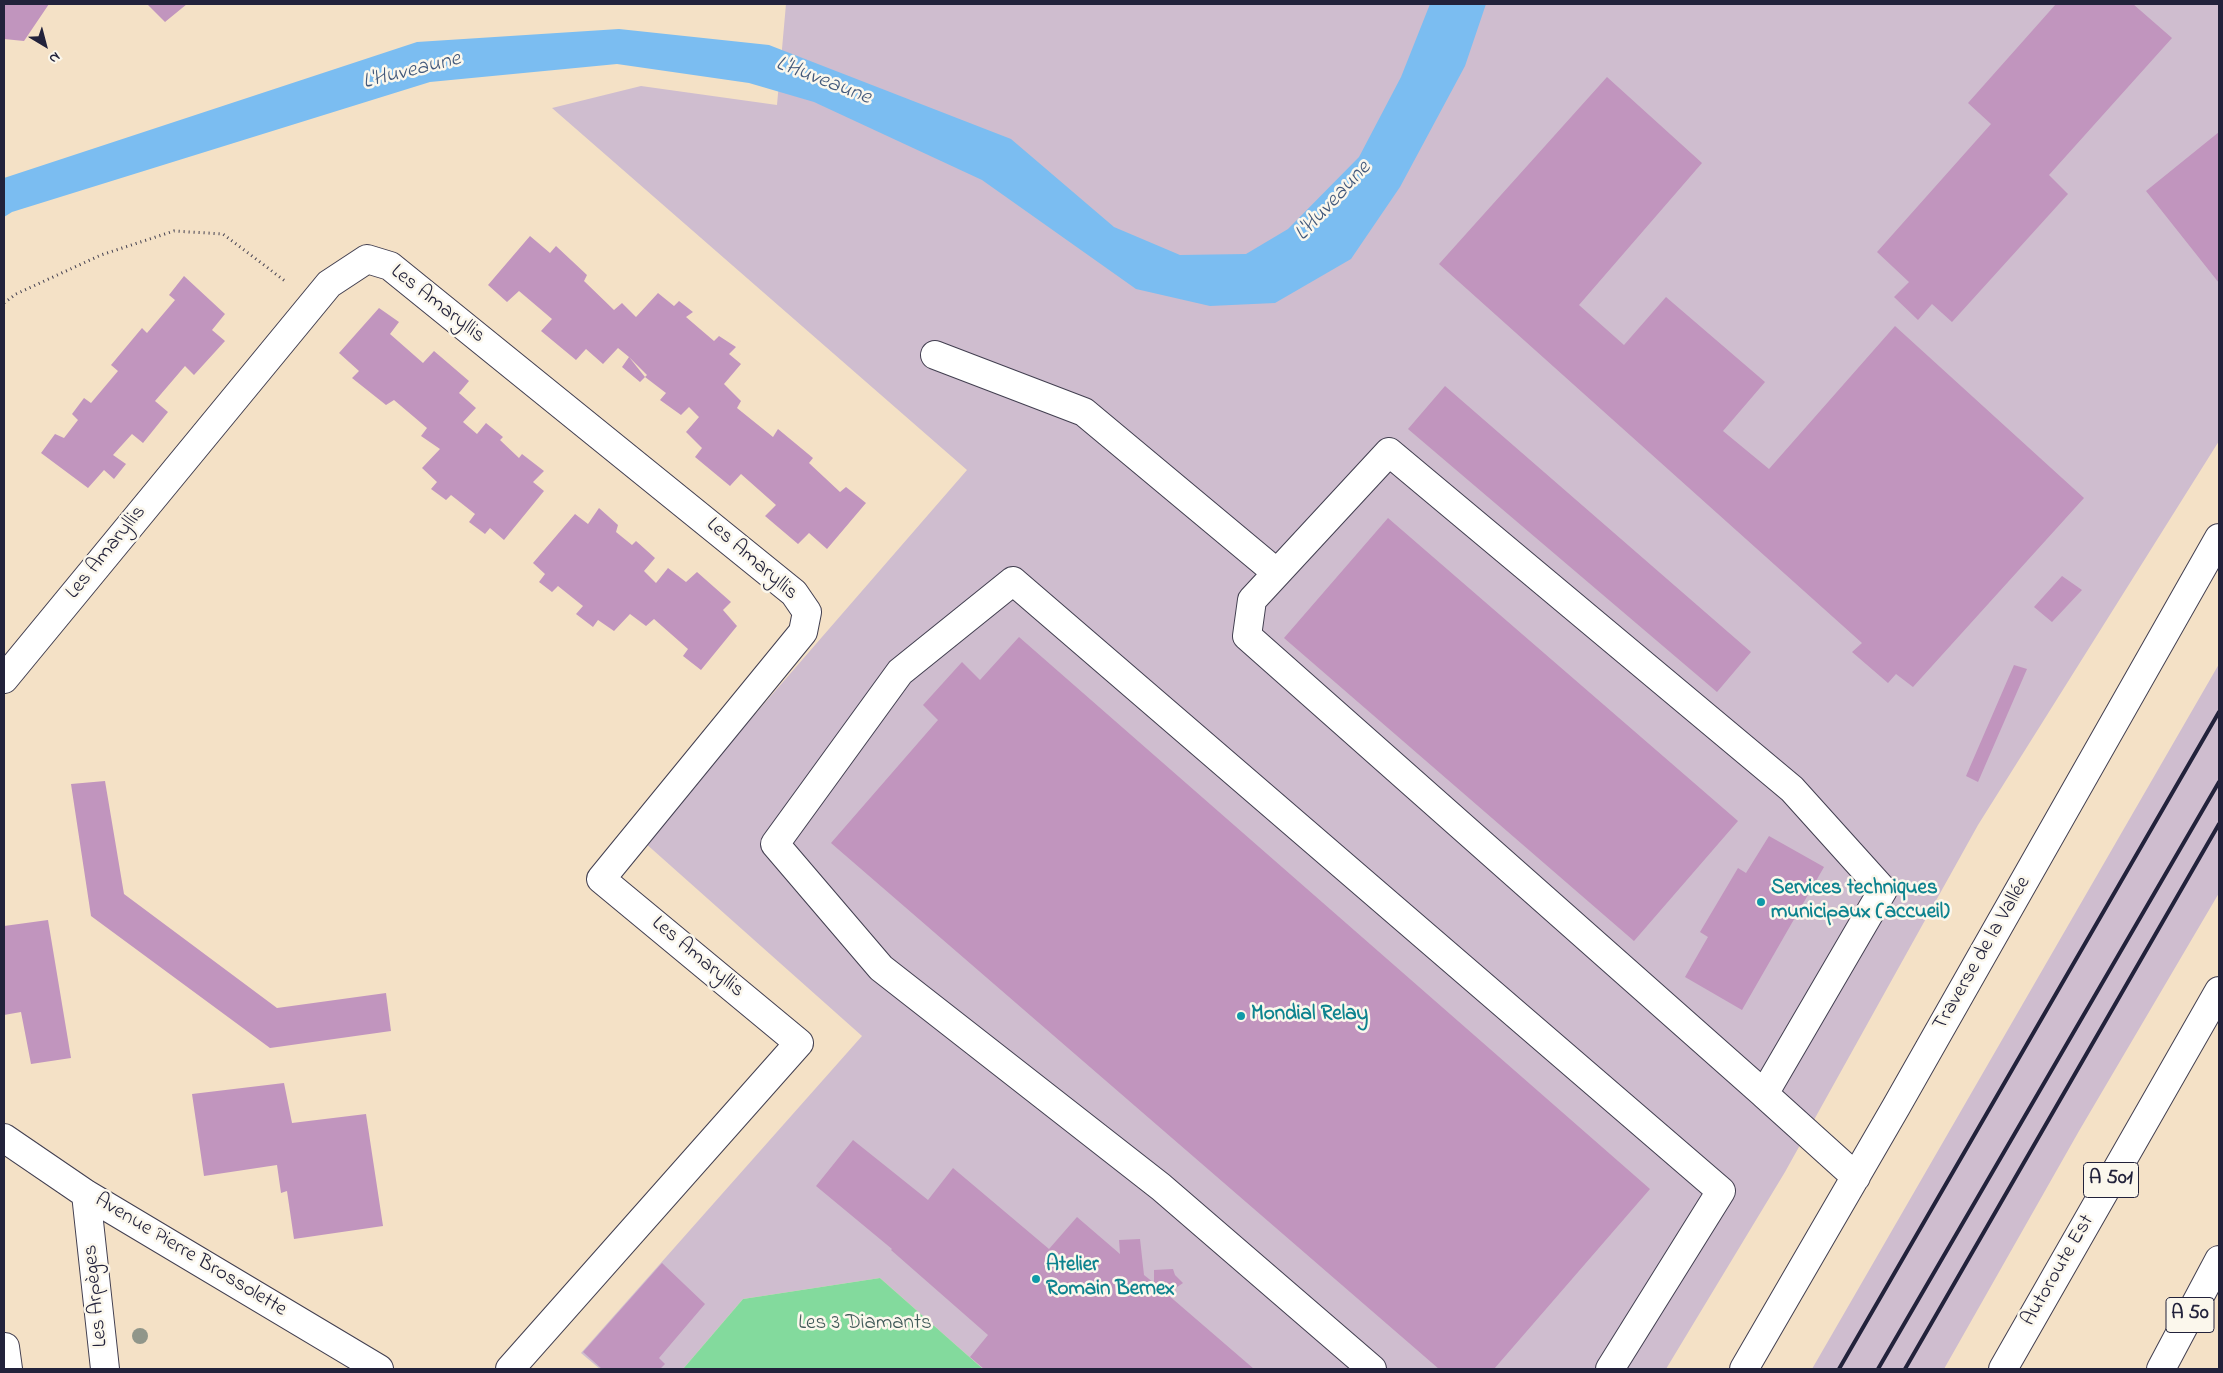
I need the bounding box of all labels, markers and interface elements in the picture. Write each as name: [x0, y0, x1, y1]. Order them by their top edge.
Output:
north arrow: [20, 20, 70, 70]
text: N: [44, 46, 64, 69]
water label: L'Huveaune: [360, 47, 464, 97]
water label: L'Huveaune: [772, 52, 874, 112]
water label: L'Huveaune: [1290, 156, 1378, 248]
street label: Les Amaryllis: [385, 260, 489, 350]
street label: Les Amaryllis: [62, 501, 152, 605]
street label: Les Amaryllis: [700, 513, 802, 607]
street label: Traverse de la Vallée: [1929, 873, 2037, 1035]
place label: Services techniques municipaux (accueil): [1771, 877, 1949, 927]
marker: Services techniques municipaux (accueil): [1755, 896, 1767, 908]
street label: Les Amaryllis: [645, 912, 749, 1004]
place label: Mondial Relay: [1251, 1003, 1368, 1029]
marker: Mondial Relay: [1235, 1010, 1247, 1022]
road number: A 501: [2084, 1162, 2138, 1198]
street label: Avenue Pierre Brossolette: [89, 1189, 291, 1323]
street label: Autoroute Est: [2017, 1211, 2101, 1331]
street label: Les Arpèges: [79, 1243, 115, 1349]
place label: Atelier Romain Bernex: [1046, 1254, 1175, 1304]
marker: Atelier Romain Bernex: [1030, 1273, 1042, 1285]
road number: A 50: [2166, 1298, 2214, 1332]
park label: Les 3 Diamants: [798, 1312, 932, 1338]

